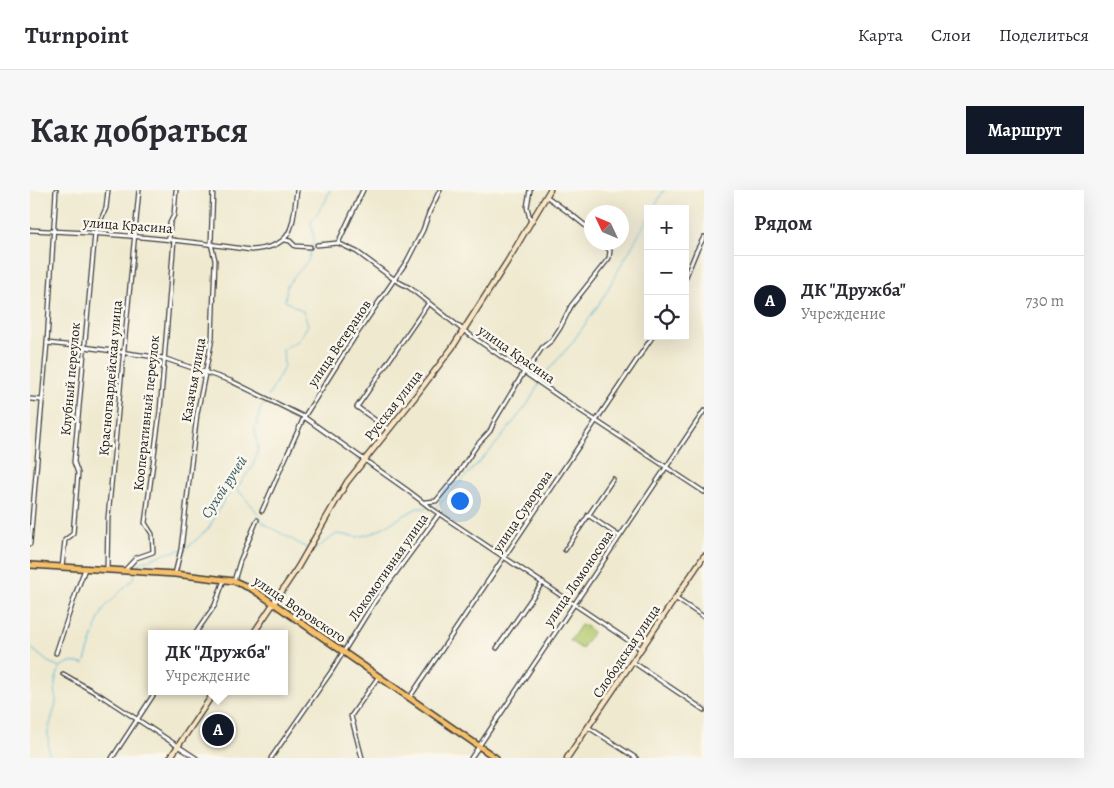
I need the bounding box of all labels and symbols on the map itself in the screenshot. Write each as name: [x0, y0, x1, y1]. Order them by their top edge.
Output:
north arrow: [584, 205, 629, 250]
street label: улица Красина: [81, 213, 174, 238]
street label: улица Ветеранов: [303, 296, 376, 391]
street label: Красногвардейская улица: [94, 299, 127, 457]
street label: улица Красина: [474, 320, 559, 388]
street label: Клубный переулок: [56, 322, 85, 437]
street label: Кооперативный переулок: [129, 334, 164, 492]
street label: Казачья улица: [177, 336, 210, 424]
street label: Русская улица: [360, 366, 427, 444]
water label: Сухой ручей: [196, 451, 252, 522]
street label: улица Суворова: [487, 466, 557, 557]
your location: [447, 488, 473, 514]
street label: Локомотивная улица: [344, 509, 433, 625]
street label: улица Ломоносова: [539, 526, 618, 631]
street label: улица Воровского: [249, 571, 350, 647]
street label: Слободская улица: [588, 600, 665, 702]
pin: A: [202, 711, 234, 749]

